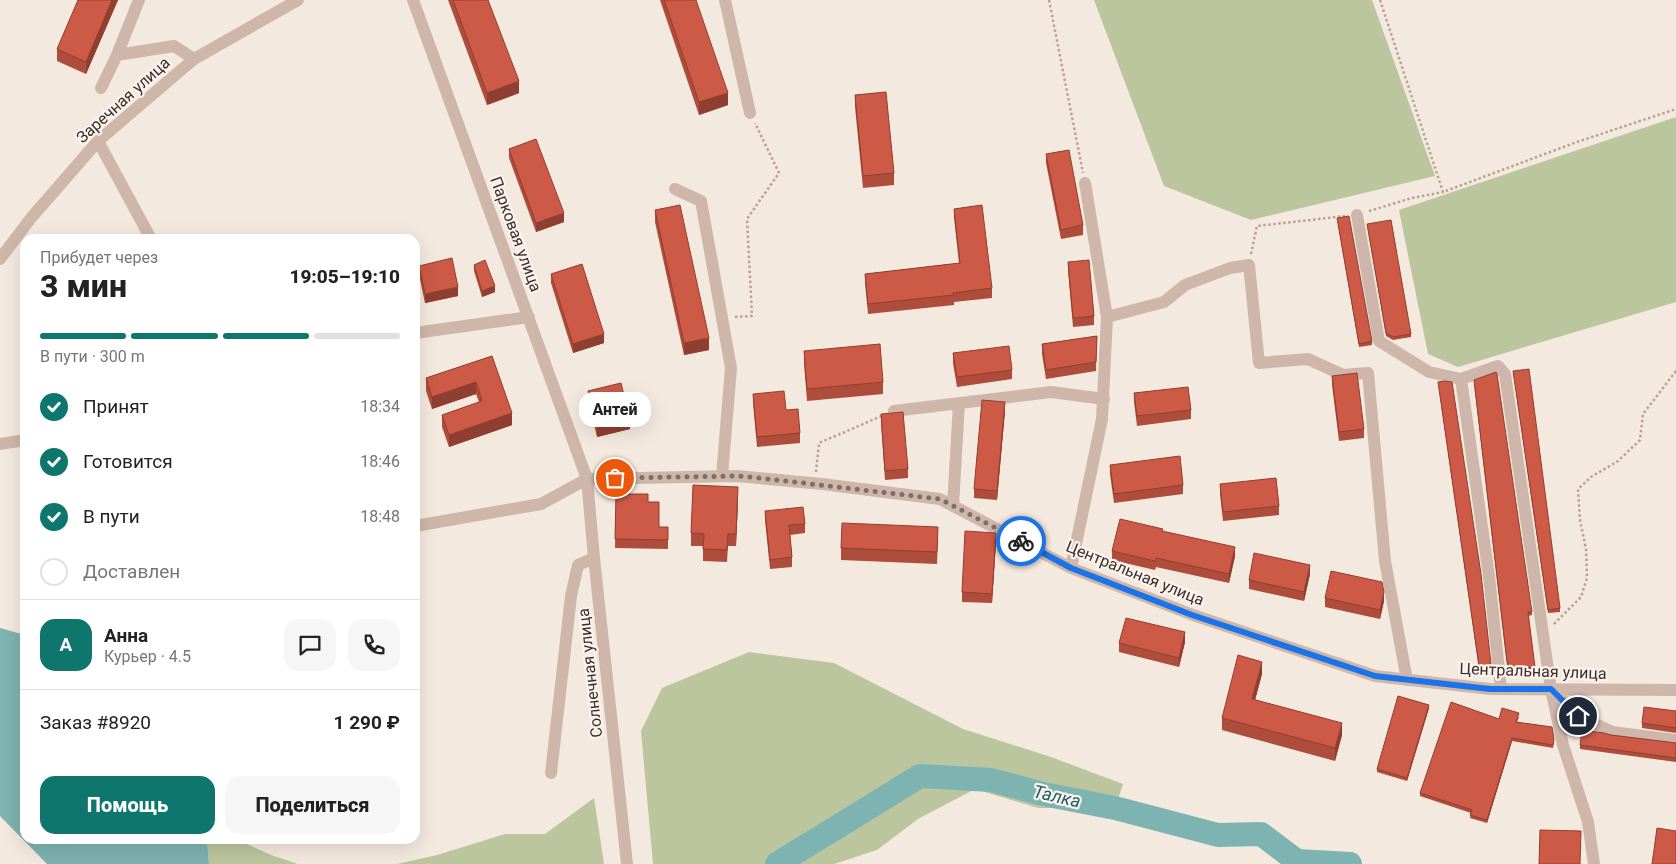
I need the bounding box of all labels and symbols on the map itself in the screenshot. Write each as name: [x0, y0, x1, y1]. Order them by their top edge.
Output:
street label: Заречная улица: [72, 53, 174, 147]
street label: Парковая улица: [486, 174, 546, 294]
callout: Антей: [579, 393, 651, 428]
pin: [594, 457, 636, 499]
courier: [996, 516, 1046, 566]
street label: Центральная улица: [1063, 537, 1207, 609]
street label: Солнечная улица: [574, 608, 606, 738]
street label: Центральная улица: [1459, 659, 1607, 683]
pin: [1557, 695, 1599, 737]
water label: Талка: [1031, 780, 1083, 812]

